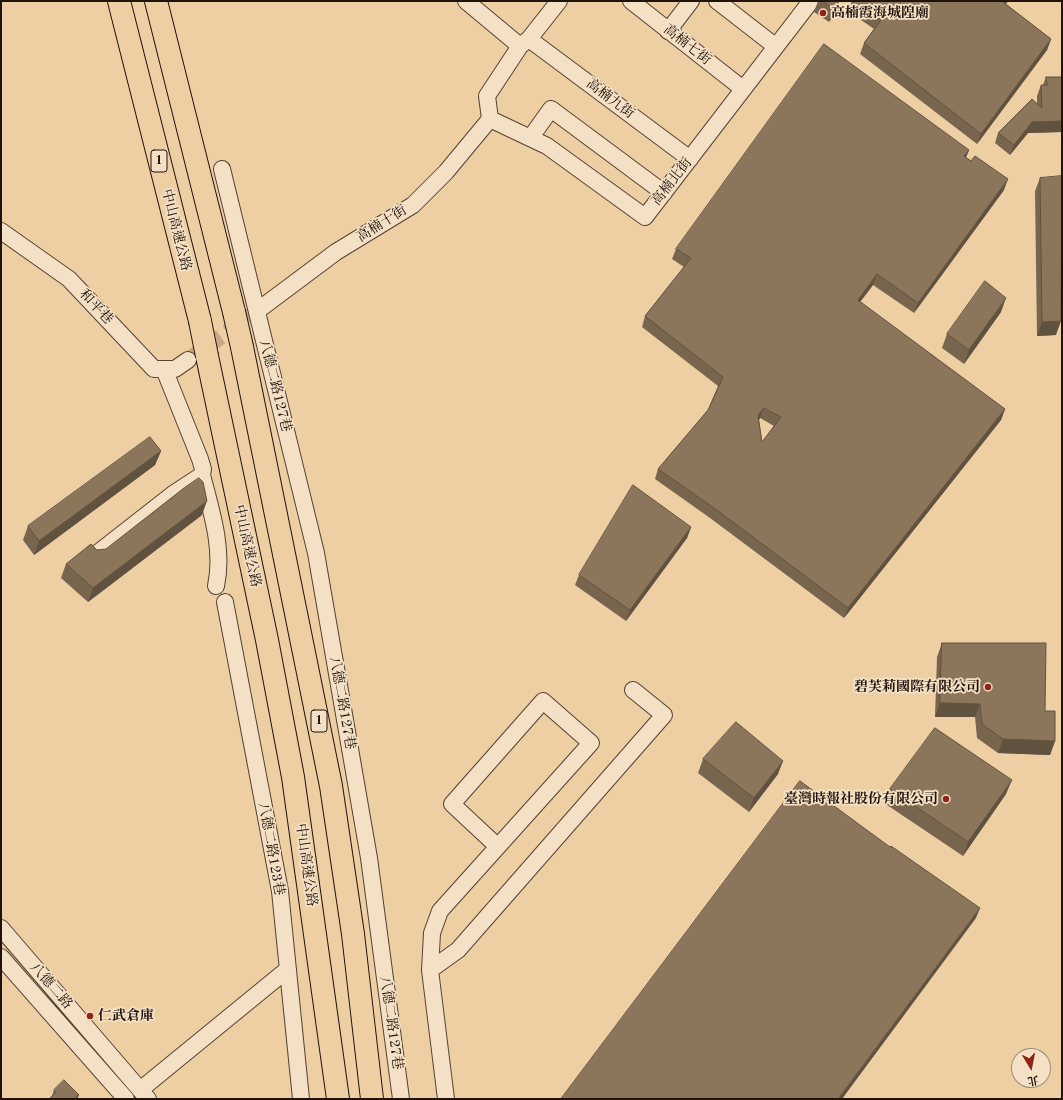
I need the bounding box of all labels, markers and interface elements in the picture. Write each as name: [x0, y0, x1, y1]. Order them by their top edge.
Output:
place label: 高楠霞海城隍廟: [831, 5, 929, 21]
marker: 高楠霞海城隍廟: [818, 8, 828, 18]
street label: 高楠七街: [660, 21, 714, 69]
street label: 高楠九街: [583, 75, 637, 123]
road number: 1: [151, 150, 167, 172]
street label: 高楠北街: [648, 155, 696, 209]
street label: 中山高速公路: [158, 187, 194, 273]
street label: 高楠十街: [354, 202, 410, 246]
street label: 和平巷: [76, 286, 116, 328]
street label: 八德二路127巷: [255, 338, 295, 434]
street label: 中山高速公路: [230, 503, 264, 589]
street label: 八德二路127巷: [326, 655, 358, 751]
place label: 碧芙莉國際有限公司: [854, 679, 980, 695]
marker: 碧芙莉國際有限公司: [983, 682, 993, 692]
road number: 1: [311, 710, 327, 732]
place label: 臺灣時報社股份有限公司: [784, 791, 938, 807]
marker: 臺灣時報社股份有限公司: [941, 794, 951, 804]
street label: 八德二路123巷: [255, 801, 287, 897]
street label: 中山高速公路: [292, 822, 320, 908]
street label: 八德二路: [26, 959, 76, 1013]
street label: 八德二路127巷: [376, 975, 406, 1071]
place label: 仁武倉庫: [98, 1008, 154, 1024]
marker: 仁武倉庫: [85, 1011, 95, 1021]
north arrow: [1011, 1048, 1051, 1088]
text: 北: [1027, 1073, 1039, 1086]

